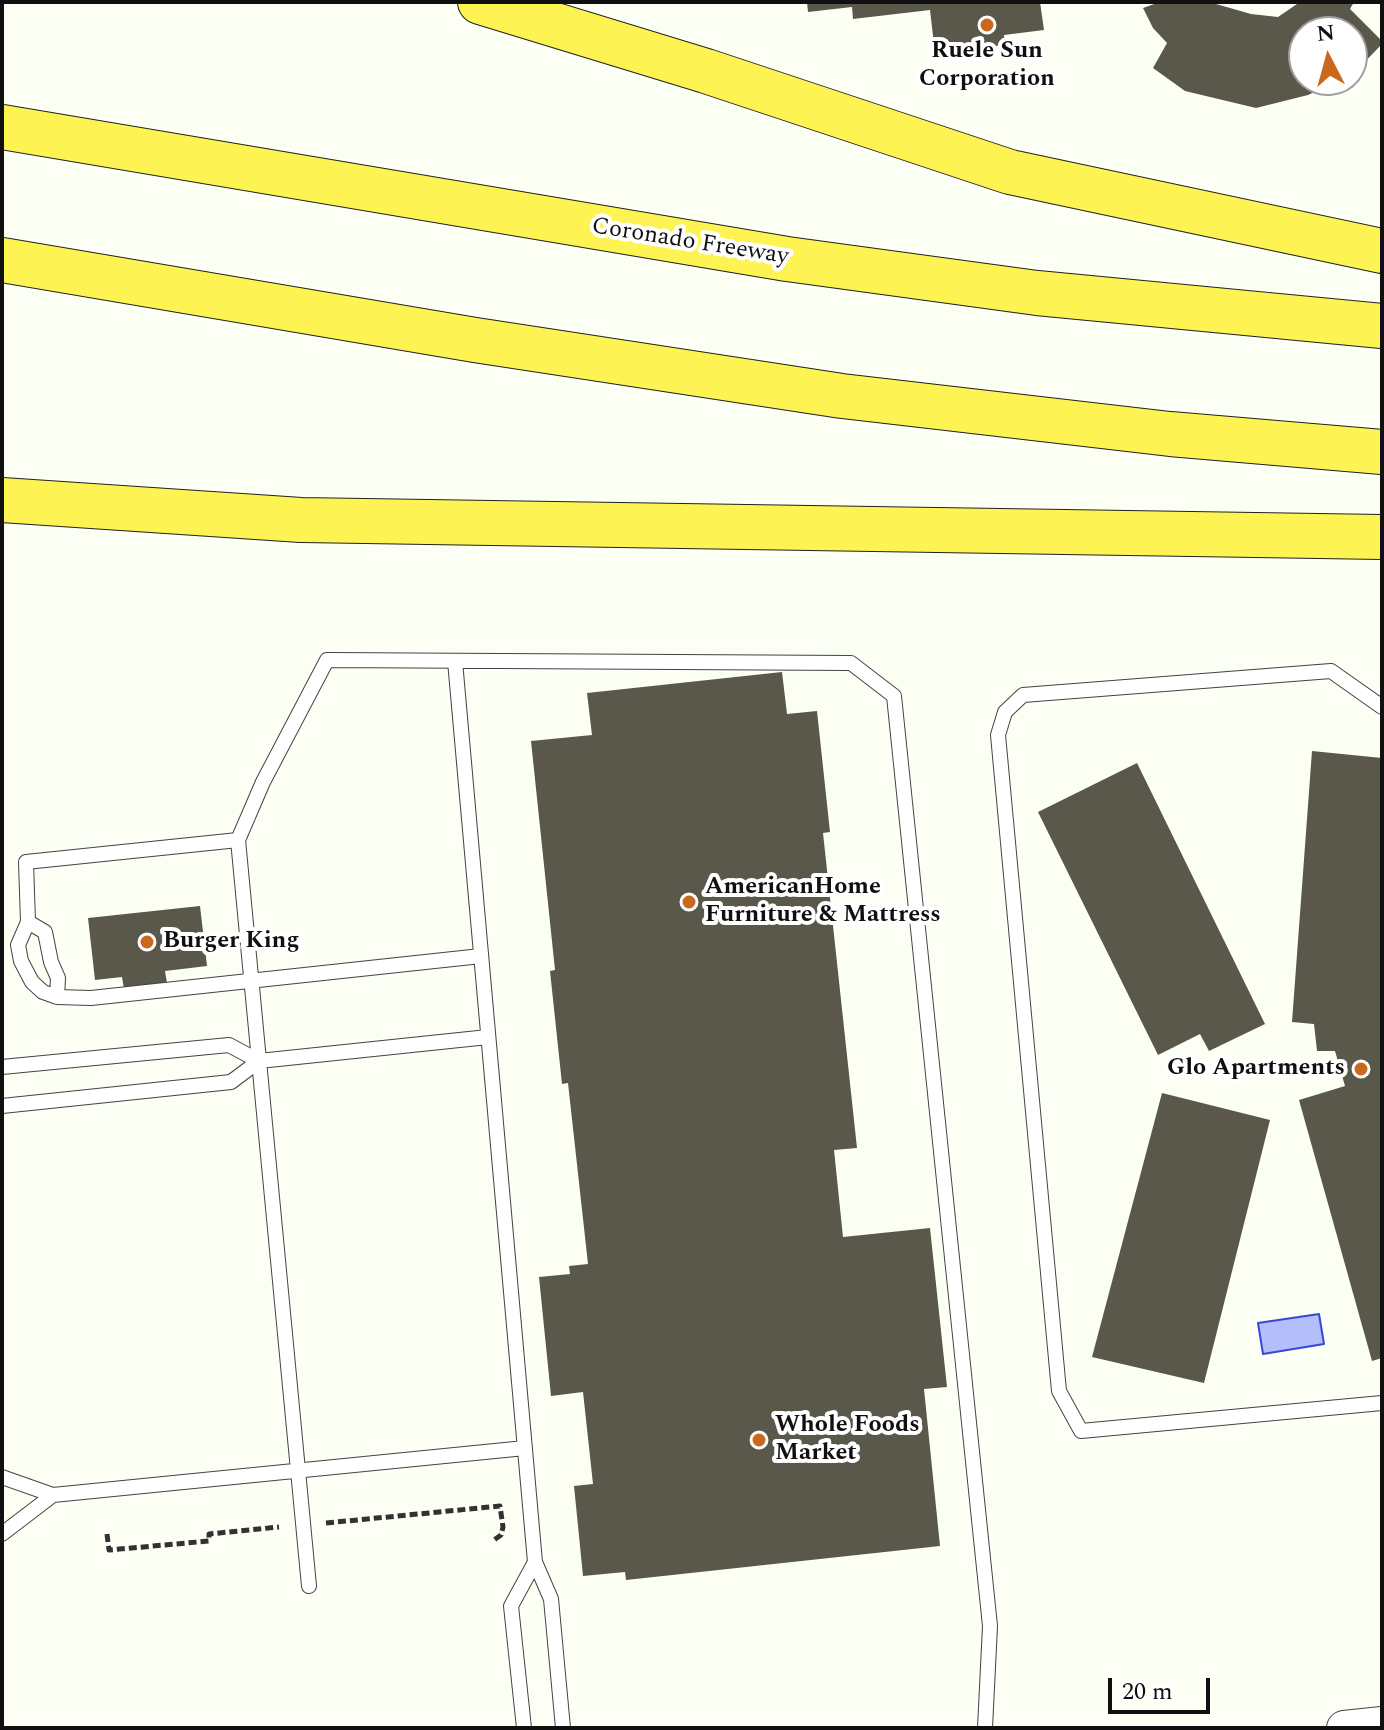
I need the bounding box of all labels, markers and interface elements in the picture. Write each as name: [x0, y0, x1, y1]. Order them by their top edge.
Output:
marker: Ruele Sun Corporation: [978, 16, 996, 34]
north arrow: [1288, 16, 1368, 96]
text: N: [1315, 16, 1336, 51]
place label: Ruele Sun Corporation: [919, 38, 1055, 94]
street label: Coronado Freeway: [590, 213, 790, 273]
place label: AmericanHome Furniture & Mattress: [705, 874, 941, 930]
marker: AmericanHome Furniture & Mattress: [680, 893, 698, 911]
place label: Burger King: [163, 928, 299, 956]
marker: Burger King: [138, 933, 156, 951]
place label: Glo Apartments: [1167, 1055, 1345, 1083]
marker: Glo Apartments: [1352, 1060, 1370, 1078]
place label: Whole Foods Market: [775, 1412, 920, 1468]
marker: Whole Foods Market: [750, 1431, 768, 1449]
scale bar: [1112, 1662, 1214, 1712]
text: 20 m: [1122, 1674, 1173, 1710]

